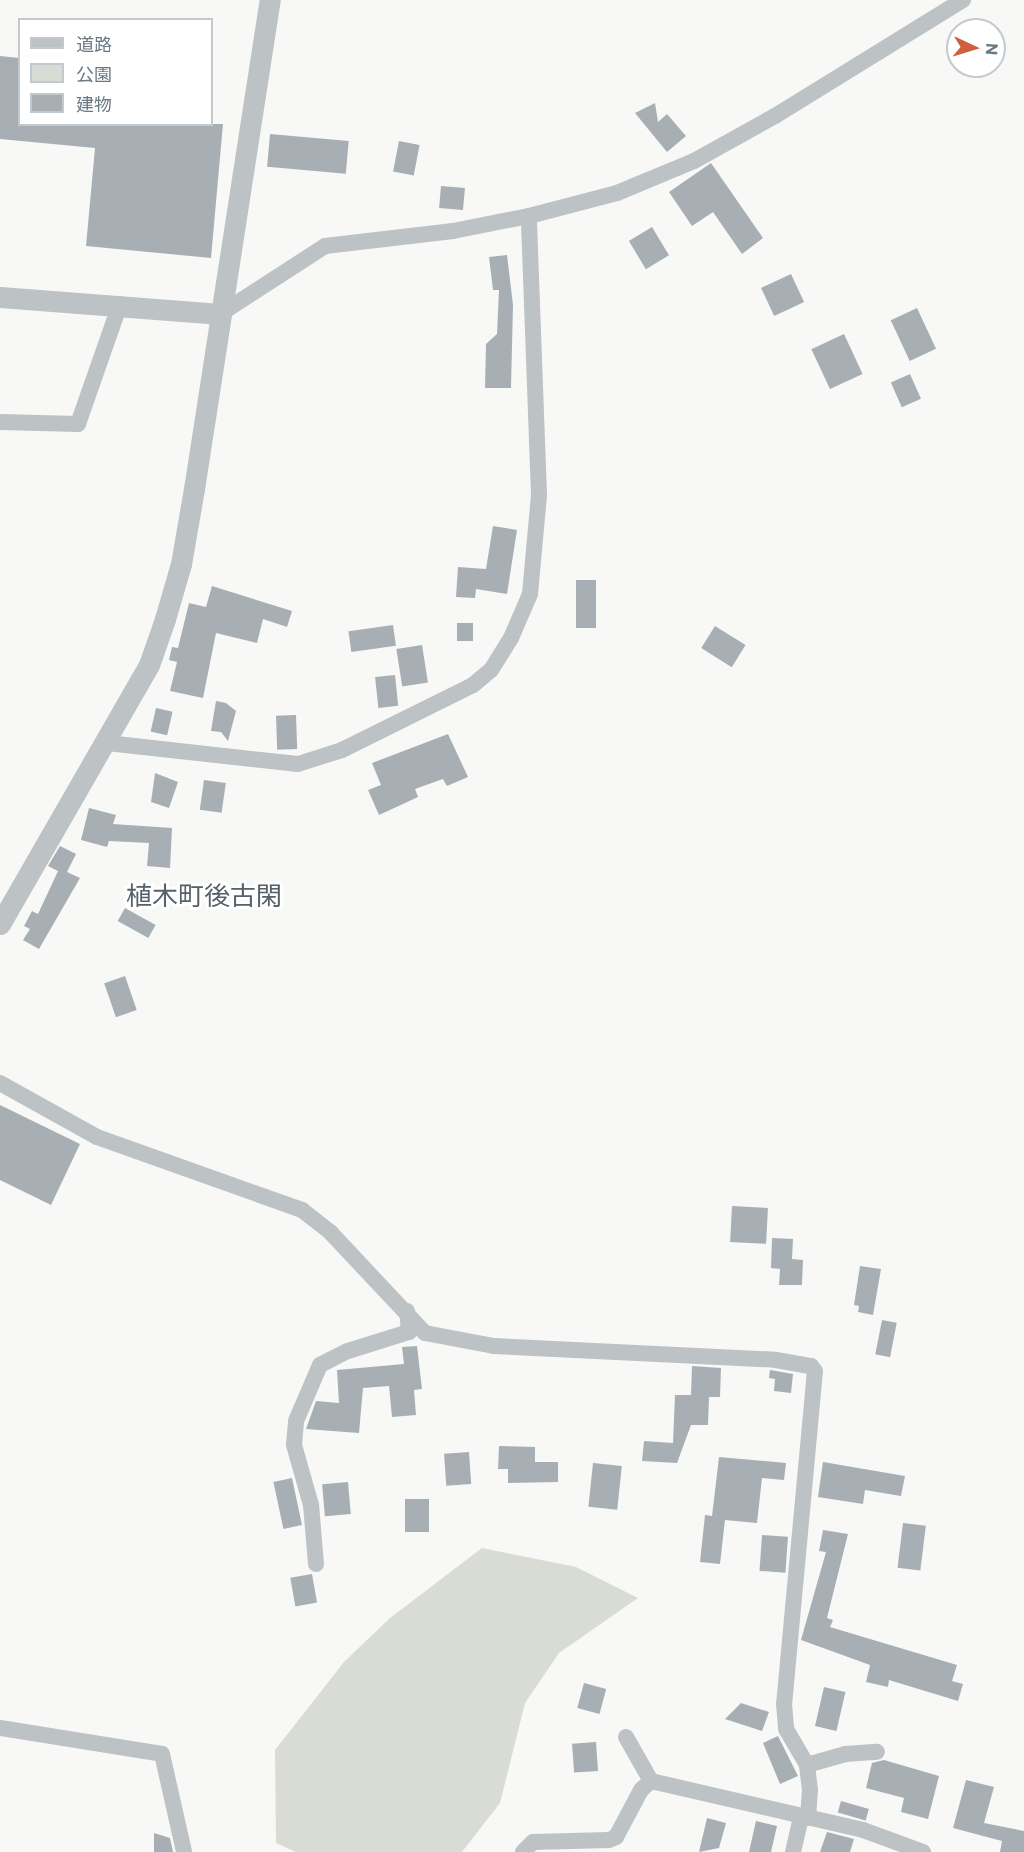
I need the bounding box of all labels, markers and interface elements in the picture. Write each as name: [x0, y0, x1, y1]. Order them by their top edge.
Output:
legend: [18, 18, 213, 126]
north arrow: [946, 18, 1006, 78]
text: 道路: [76, 33, 112, 55]
text: N: [983, 43, 1002, 56]
text: 公園: [76, 63, 112, 85]
text: 建物: [76, 93, 112, 115]
district label: 植木町後古閑: [126, 879, 282, 911]

